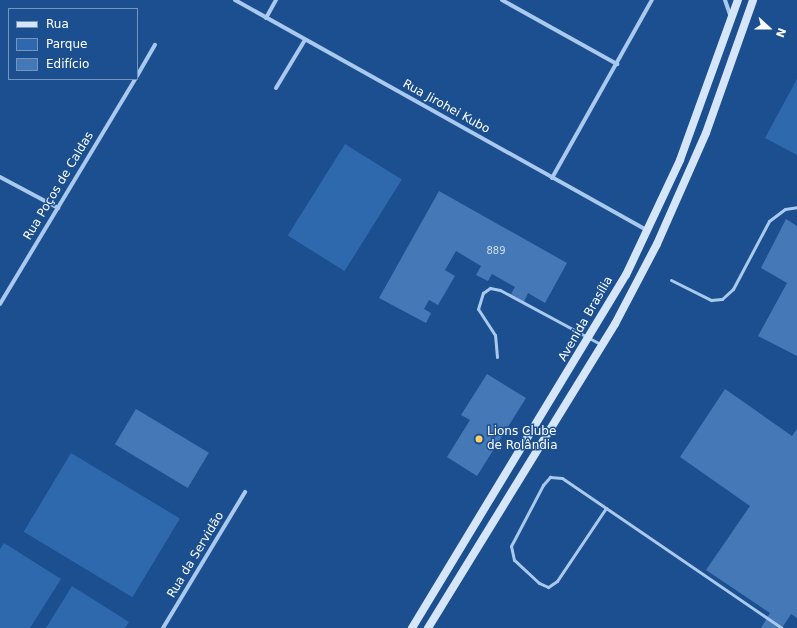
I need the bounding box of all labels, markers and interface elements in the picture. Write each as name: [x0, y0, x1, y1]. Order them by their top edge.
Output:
legend: [8, 8, 138, 80]
north arrow: [749, 8, 789, 48]
text: Rua: [46, 17, 69, 31]
text: N: [773, 26, 788, 39]
text: Parque: [46, 37, 87, 51]
text: Edifício: [46, 57, 89, 71]
street label: Rua Jirohei Kubo: [400, 77, 492, 137]
street label: Rua Poços de Caldas: [21, 129, 97, 243]
house number: 889: [486, 245, 506, 257]
street label: Avenida Brasília: [556, 274, 616, 364]
place label: Lions Clube de Rolândia: [487, 425, 558, 453]
marker: Lions Clube de Rolândia: [474, 434, 484, 444]
street label: Rua da Servidão: [165, 509, 227, 601]

